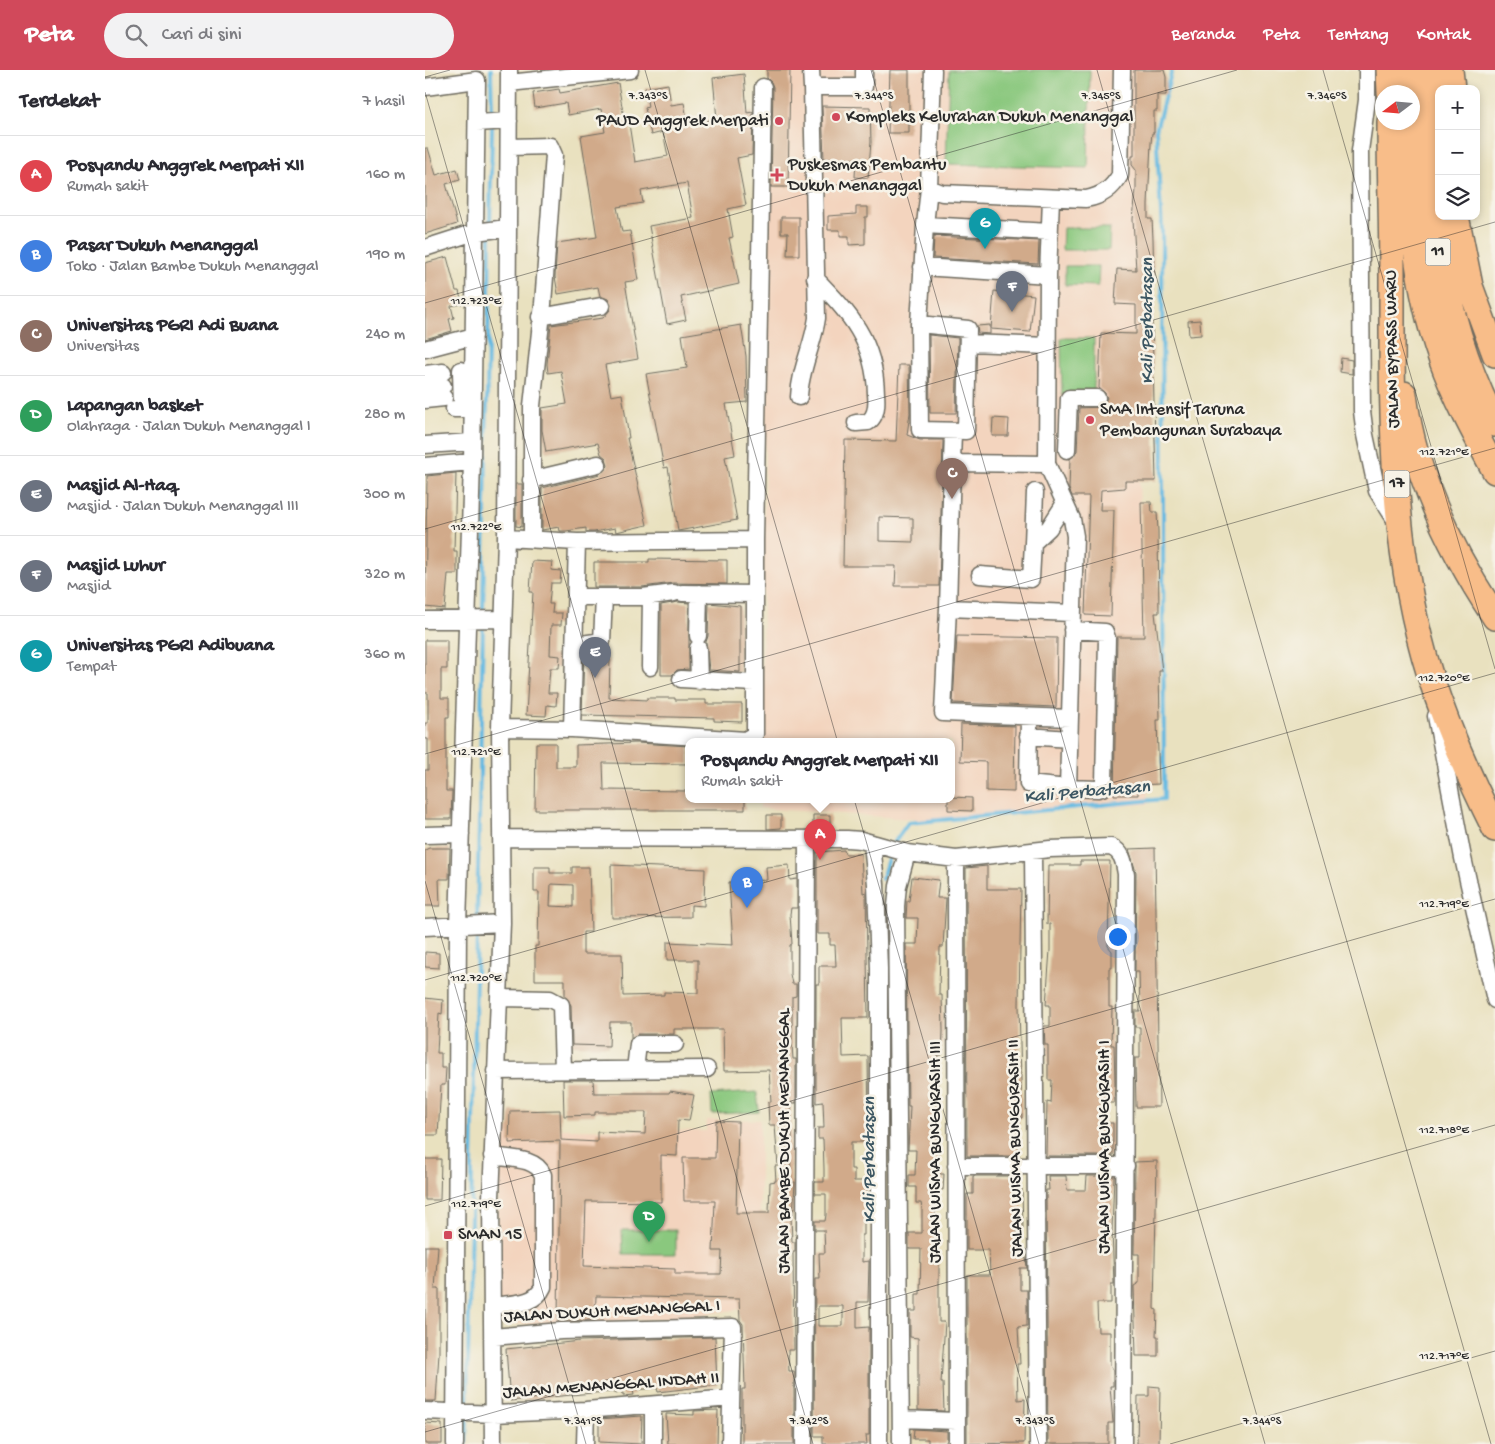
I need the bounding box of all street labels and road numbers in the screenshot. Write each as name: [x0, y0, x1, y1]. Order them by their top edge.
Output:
road number: 11: [1425, 238, 1451, 266]
street label: JALAN BYPASS WARU: [1381, 270, 1405, 428]
road number: 17: [1385, 470, 1409, 498]
street label: JALAN BAMBE DUKUH MENANGGAL: [775, 1007, 796, 1274]
street label: JALAN WISMA BUNGURASIH II: [1004, 1039, 1028, 1257]
street label: JALAN WISMA BUNGURASIH I: [1095, 1040, 1116, 1254]
street label: JALAN WISMA BUNGURASIH III: [926, 1041, 947, 1263]
street label: JALAN DUKUH MENANGGAL I: [503, 1296, 721, 1328]
street label: JALAN MENANGGAL INDAH II: [502, 1368, 720, 1404]

